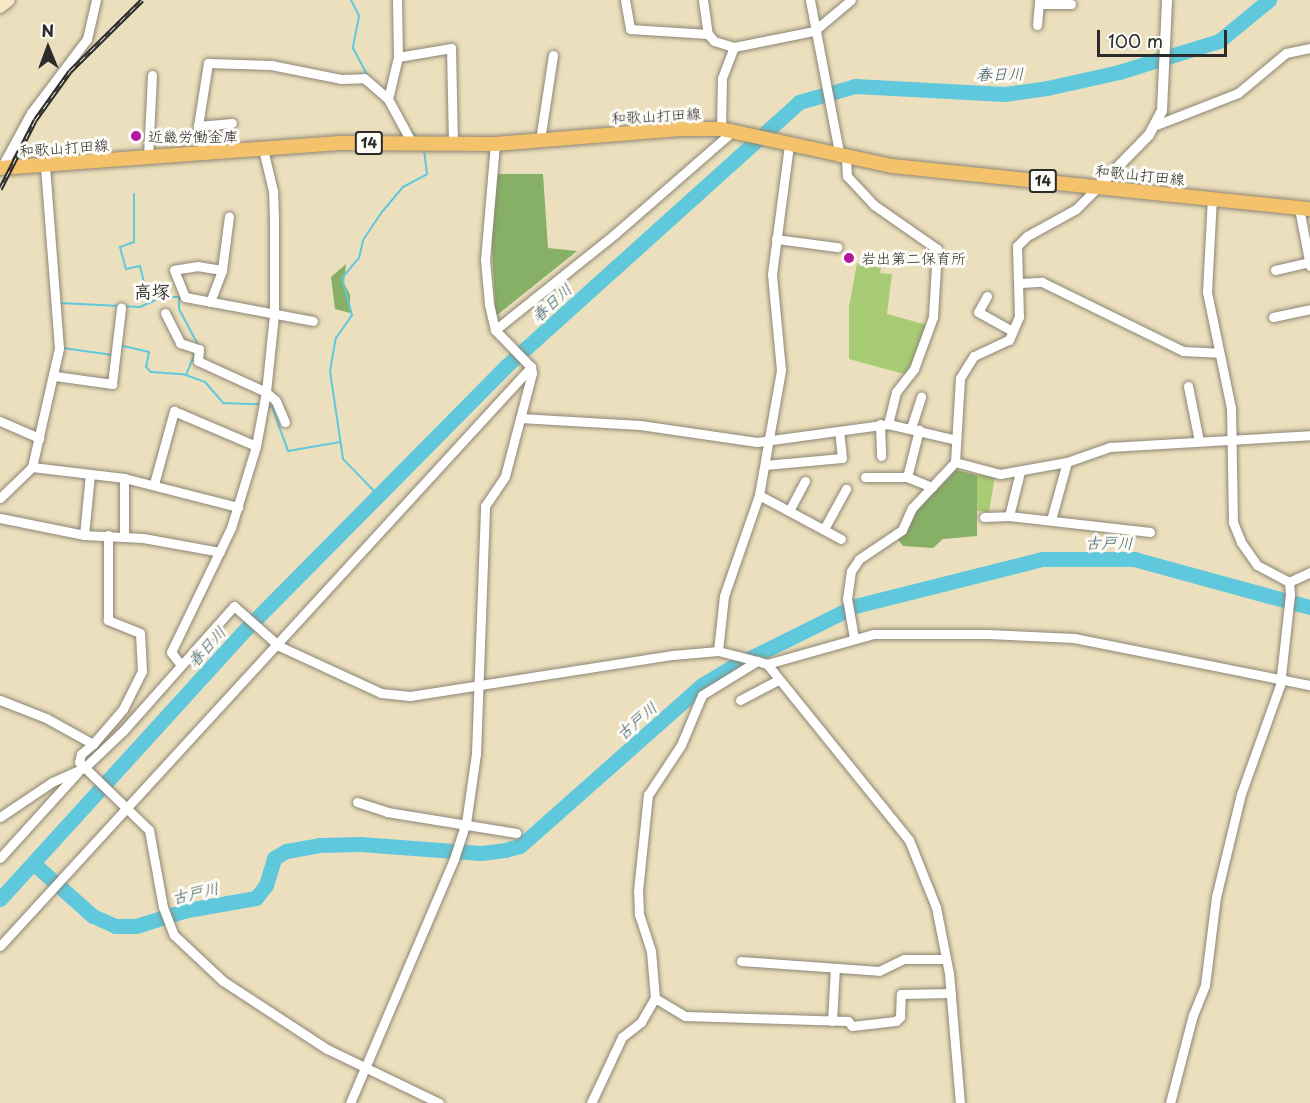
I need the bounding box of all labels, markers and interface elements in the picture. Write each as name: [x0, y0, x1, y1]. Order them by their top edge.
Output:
north arrow: [18, 18, 78, 78]
text: N: [41, 18, 54, 42]
scale bar: [1100, 18, 1230, 56]
text: 100 m: [1108, 27, 1163, 54]
water label: 春日川: [976, 63, 1024, 83]
street label: 和歌山打田線: [611, 104, 701, 126]
place label: 近畿労働金庫: [148, 127, 238, 145]
marker: 近畿労働金庫: [129, 129, 143, 143]
road number: 14: [354, 132, 384, 154]
street label: 和歌山打田線: [18, 135, 110, 159]
street label: 和歌山打田線: [1094, 160, 1186, 188]
road number: 14: [1028, 170, 1058, 192]
place label: 岩出第二保育所: [861, 249, 966, 267]
marker: 岩出第二保育所: [842, 251, 856, 265]
water label: 春日川: [527, 279, 575, 325]
district label: 高塚: [134, 280, 170, 302]
water label: 古戸川: [1085, 532, 1133, 552]
water label: 春日川: [183, 622, 229, 670]
water label: 古戸川: [612, 697, 660, 743]
water label: 古戸川: [169, 877, 221, 907]

